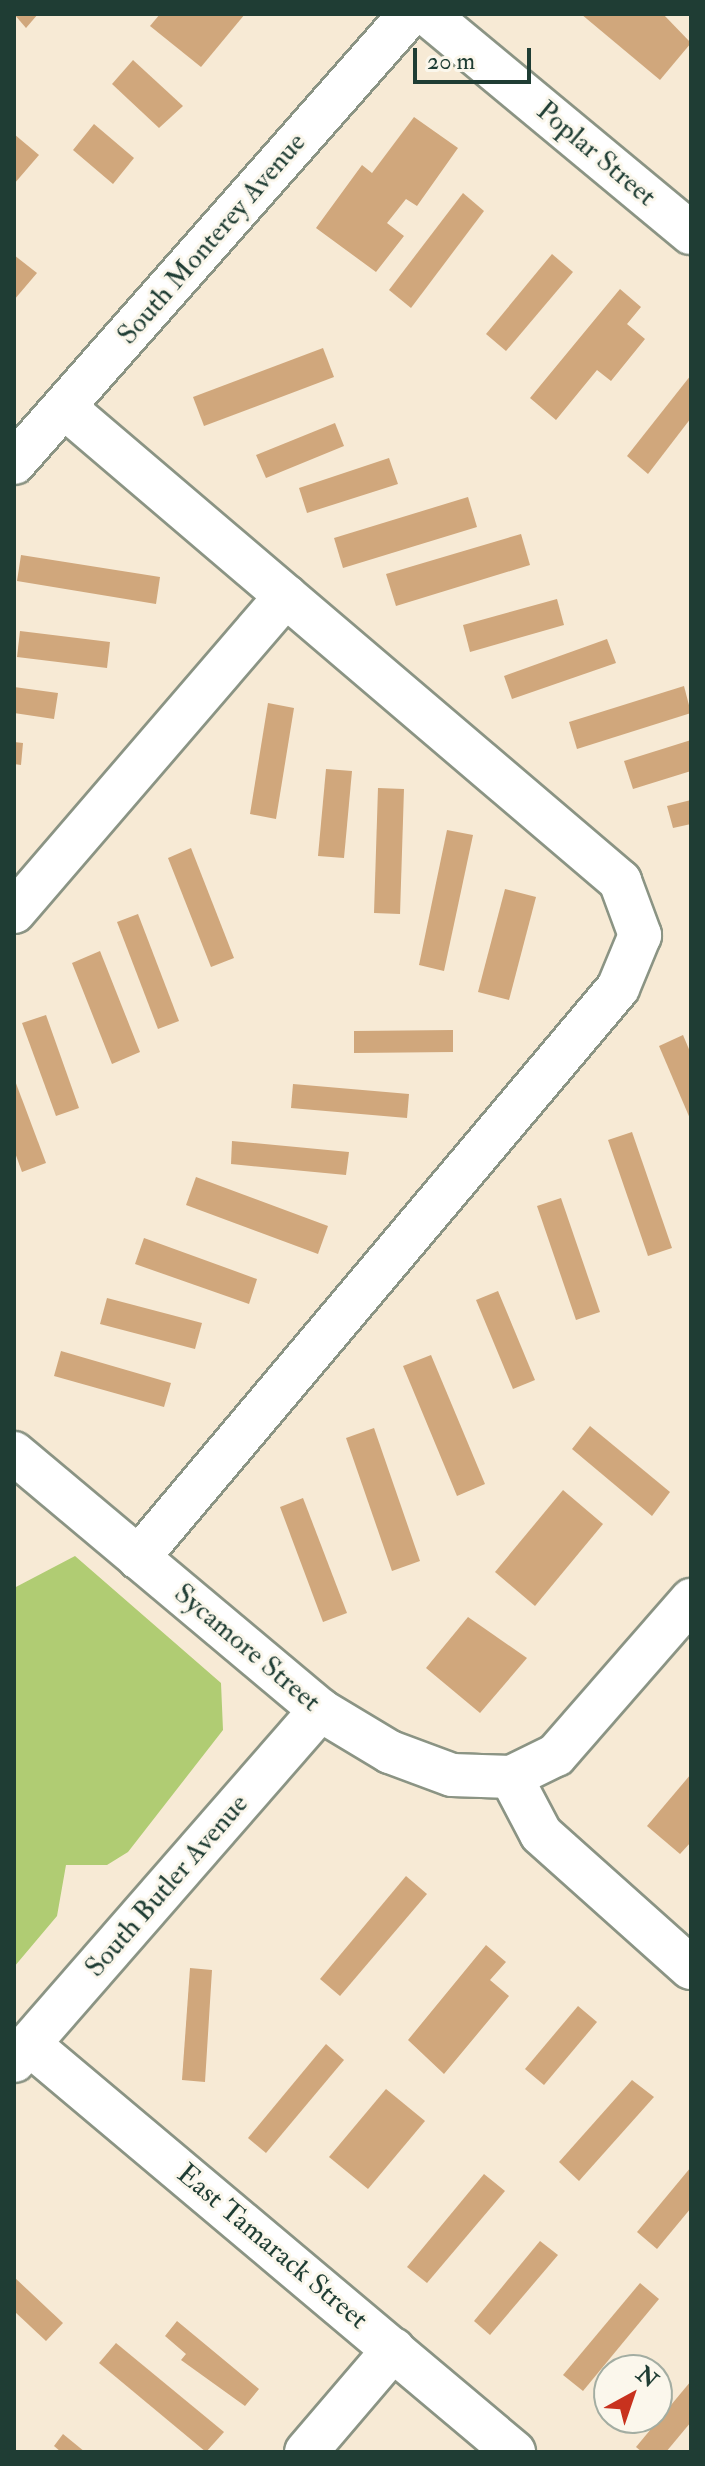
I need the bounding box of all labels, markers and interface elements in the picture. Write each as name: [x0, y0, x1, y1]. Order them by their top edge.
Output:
scale bar: [417, 32, 535, 82]
text: 20 m: [427, 46, 475, 77]
street label: Poplar Street: [529, 94, 663, 214]
street label: South Monterey Avenue: [111, 126, 313, 352]
street label: Sycamore Street: [167, 1577, 327, 1719]
street label: South Butler Avenue: [79, 1788, 255, 1984]
street label: East Tamarack Street: [170, 2157, 374, 2337]
north arrow: [593, 2354, 673, 2434]
text: N: [631, 2360, 664, 2394]

